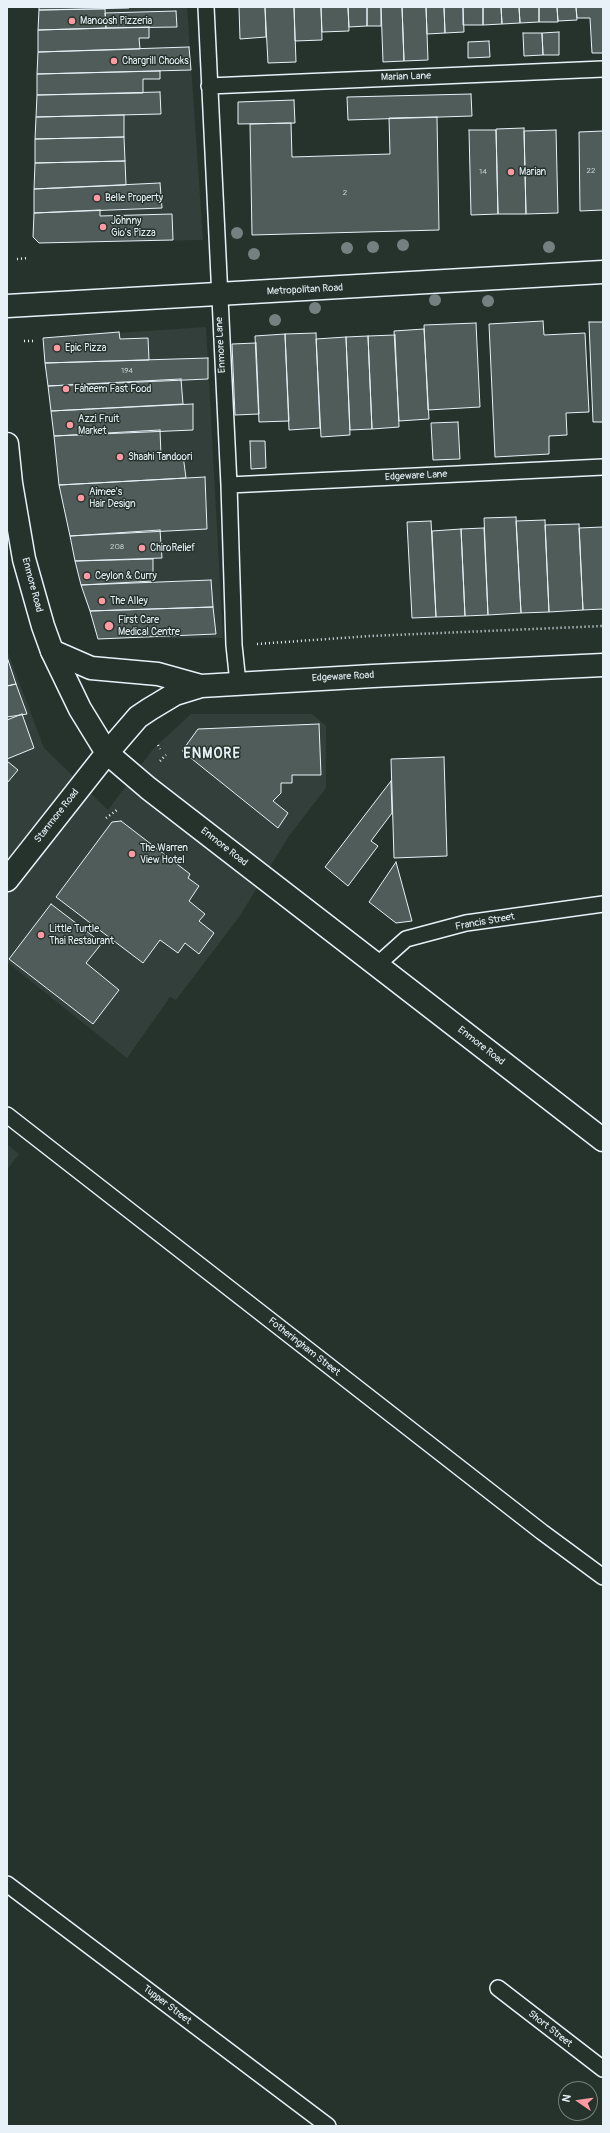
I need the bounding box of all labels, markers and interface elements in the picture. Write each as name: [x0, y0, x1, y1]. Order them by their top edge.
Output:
place label: Manoosh Pizzeria: [80, 15, 152, 27]
marker: Manoosh Pizzeria: [67, 16, 77, 26]
place label: Chargrill Chooks: [122, 55, 189, 67]
marker: Chargrill Chooks: [109, 56, 119, 66]
street label: Marian Lane: [381, 70, 431, 84]
place label: Marian: [519, 166, 546, 178]
house number: 22: [587, 166, 595, 176]
house number: 14: [479, 167, 487, 177]
marker: Marian: [506, 167, 516, 177]
house number: 2: [343, 188, 347, 198]
place label: Belle Property: [105, 192, 163, 204]
marker: Belle Property: [92, 193, 102, 203]
place label: Johnny Gio's Pizza: [111, 215, 156, 238]
marker: Johnny Gio's Pizza: [98, 222, 108, 232]
street label: Metropolitan Road: [267, 282, 343, 298]
street label: Enmore Lane: [214, 317, 228, 373]
place label: Epic Pizza: [65, 342, 106, 354]
marker: Epic Pizza: [52, 343, 62, 353]
house number: 194: [121, 366, 133, 376]
place label: Faheem Fast Food: [74, 383, 151, 395]
marker: Faheem Fast Food: [61, 384, 71, 394]
place label: Azzi Fruit Market: [78, 413, 119, 436]
marker: Azzi Fruit Market: [65, 420, 75, 430]
place label: Shaahi Tandoori: [128, 451, 192, 463]
marker: Shaahi Tandoori: [115, 452, 125, 462]
street label: Edgeware Lane: [385, 468, 447, 484]
place label: Aimee's Hair Design: [89, 486, 136, 510]
marker: Aimee's Hair Design: [76, 493, 86, 503]
house number: 208: [110, 542, 124, 552]
place label: ChiroRelief: [150, 542, 195, 554]
marker: ChiroRelief: [137, 543, 147, 553]
street label: Enmore Road: [19, 556, 45, 614]
place label: Ceylon & Curry: [95, 570, 157, 582]
marker: Ceylon & Curry: [82, 571, 92, 581]
place label: The Alley: [110, 595, 148, 607]
marker: The Alley: [97, 596, 107, 606]
place label: First Care Medical Centre: [118, 614, 180, 638]
marker: First Care Medical Centre: [103, 620, 115, 632]
street label: Edgeware Road: [311, 669, 375, 685]
district label: ENMORE: [183, 746, 241, 762]
street label: Stanmore Road: [32, 787, 82, 845]
street label: Enmore Road: [198, 825, 250, 869]
place label: The Warren View Hotel: [140, 842, 188, 866]
marker: The Warren View Hotel: [127, 849, 137, 859]
street label: Francis Street: [454, 911, 516, 933]
place label: Little Turtle Thai Restaurant: [49, 923, 114, 946]
marker: Little Turtle Thai Restaurant: [36, 930, 46, 940]
street label: Enmore Road: [455, 1024, 507, 1068]
street label: Fotheringham Street: [266, 1315, 342, 1379]
street label: Tupper Street: [140, 1983, 194, 2027]
street label: Short Street: [526, 2008, 574, 2050]
north arrow: [558, 2081, 598, 2121]
text: N: [560, 2093, 574, 2103]

